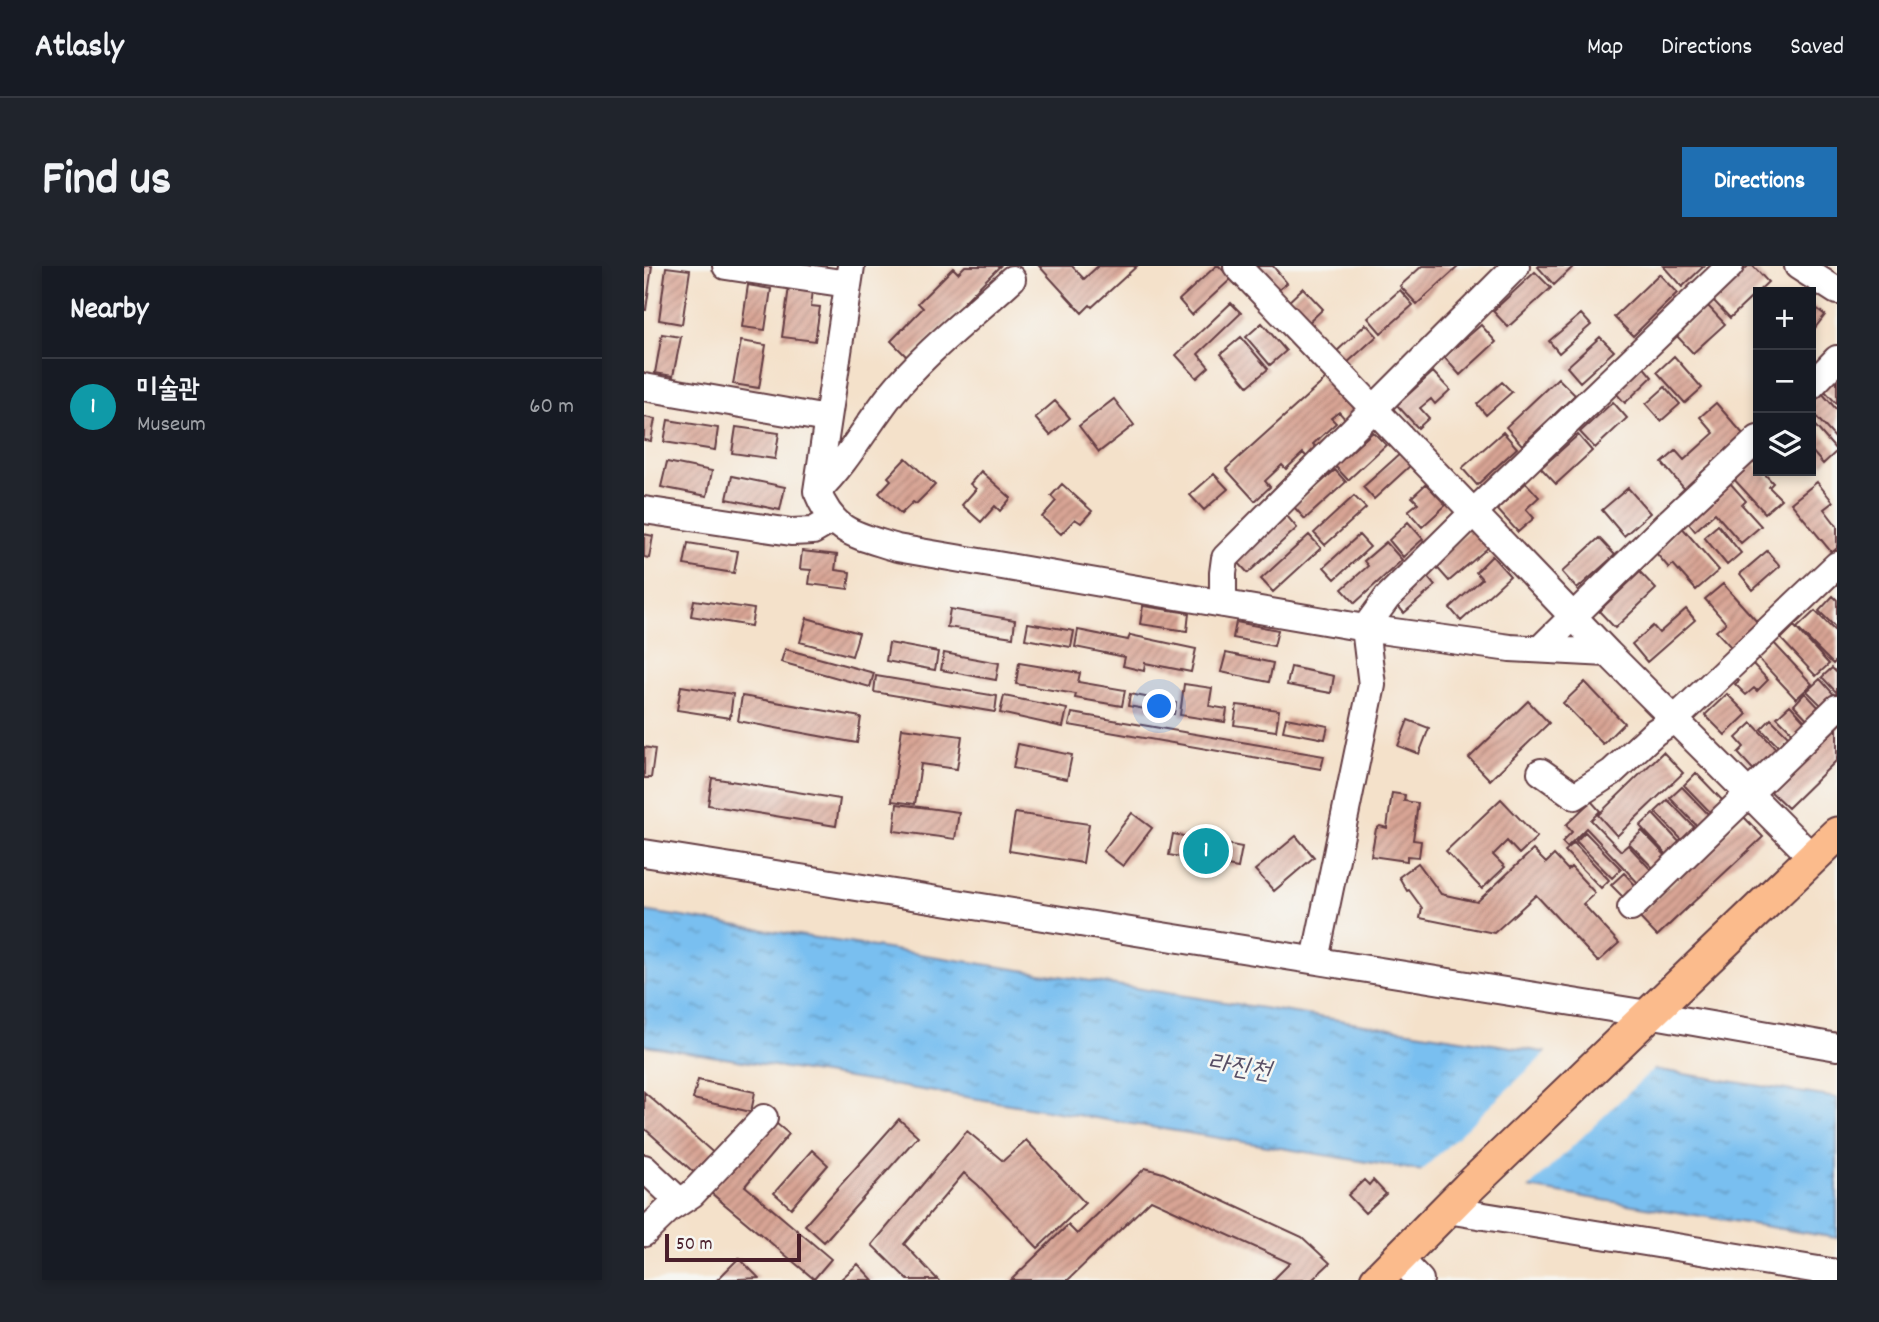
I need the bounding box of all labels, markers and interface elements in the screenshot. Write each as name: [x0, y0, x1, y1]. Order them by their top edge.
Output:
text: Atlasly: [35, 25, 124, 72]
text: Map: [1587, 31, 1623, 65]
text: Directions: [1661, 31, 1752, 65]
text: Saved: [1790, 31, 1844, 65]
text: Find us: [42, 147, 171, 217]
button: Directions: [1682, 147, 1837, 217]
map controls: [1753, 287, 1816, 476]
button: +: [1753, 287, 1816, 350]
text: Nearby: [70, 290, 148, 333]
button: −: [1753, 350, 1816, 413]
text: 미술관: [137, 372, 200, 409]
text: 1: [90, 391, 96, 424]
text: 60 m: [529, 391, 574, 424]
text: Museum: [137, 409, 206, 442]
button: layers: [1753, 413, 1816, 476]
your location: [1142, 689, 1176, 723]
pin: 1: [1183, 825, 1229, 877]
water label: 라진천: [1206, 1045, 1276, 1092]
scale bar: [665, 1231, 802, 1263]
text: 50 m: [676, 1232, 713, 1259]

